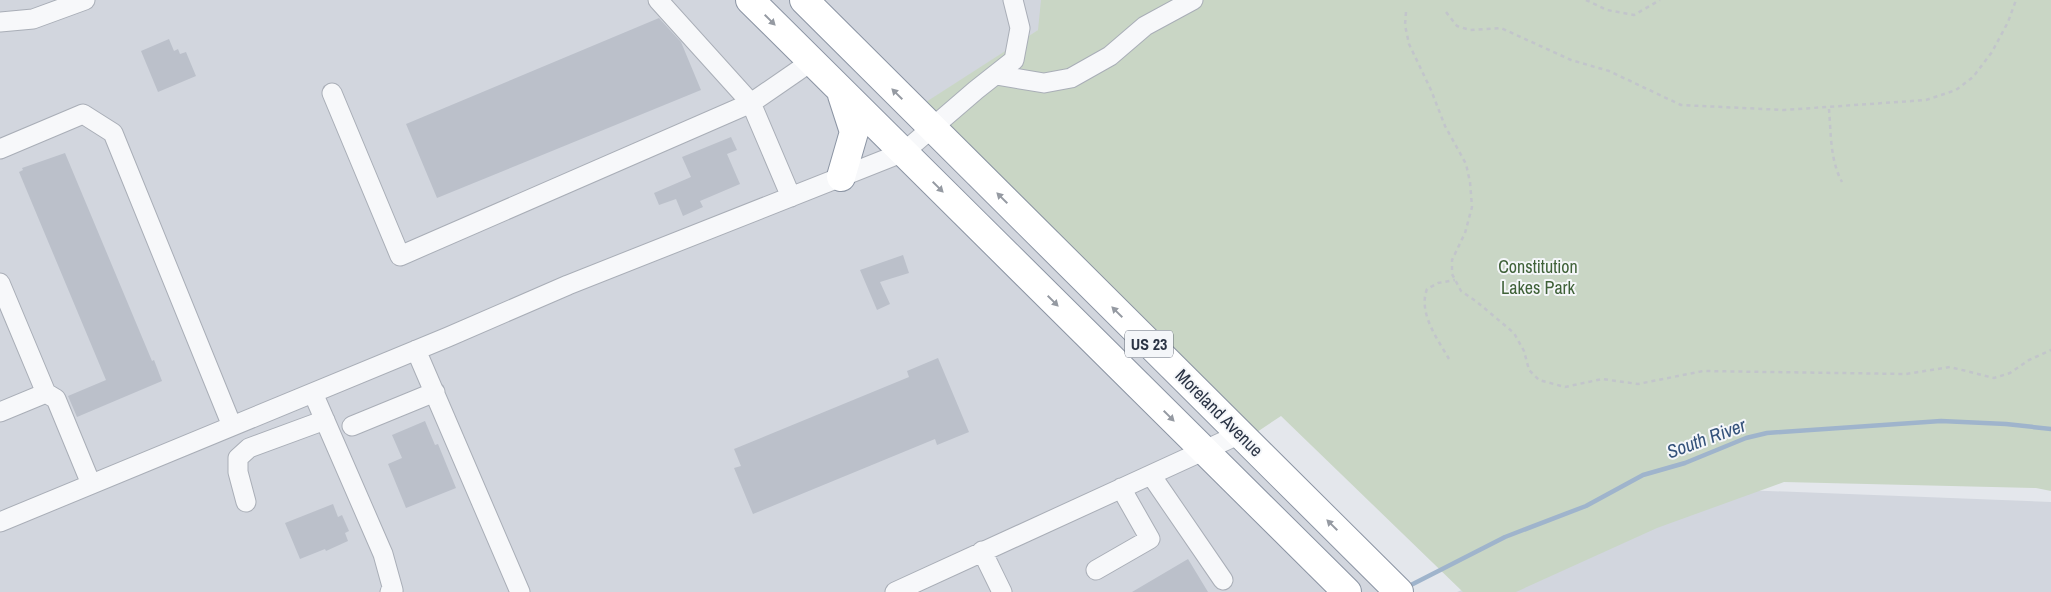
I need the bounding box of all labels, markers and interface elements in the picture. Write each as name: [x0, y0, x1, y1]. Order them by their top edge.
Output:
one-way arrow: [764, 14, 776, 26]
one-way arrow: [892, 88, 904, 100]
one-way arrow: [932, 181, 944, 193]
one-way arrow: [996, 192, 1008, 204]
park label: Constitution Lakes Park: [1498, 254, 1578, 300]
one-way arrow: [1047, 295, 1059, 307]
one-way arrow: [1111, 306, 1123, 318]
road number: US 23: [1125, 330, 1173, 358]
street label: Moreland Avenue: [1170, 363, 1269, 462]
one-way arrow: [1162, 410, 1174, 422]
water label: South River: [1663, 411, 1750, 464]
one-way arrow: [1326, 519, 1338, 531]

